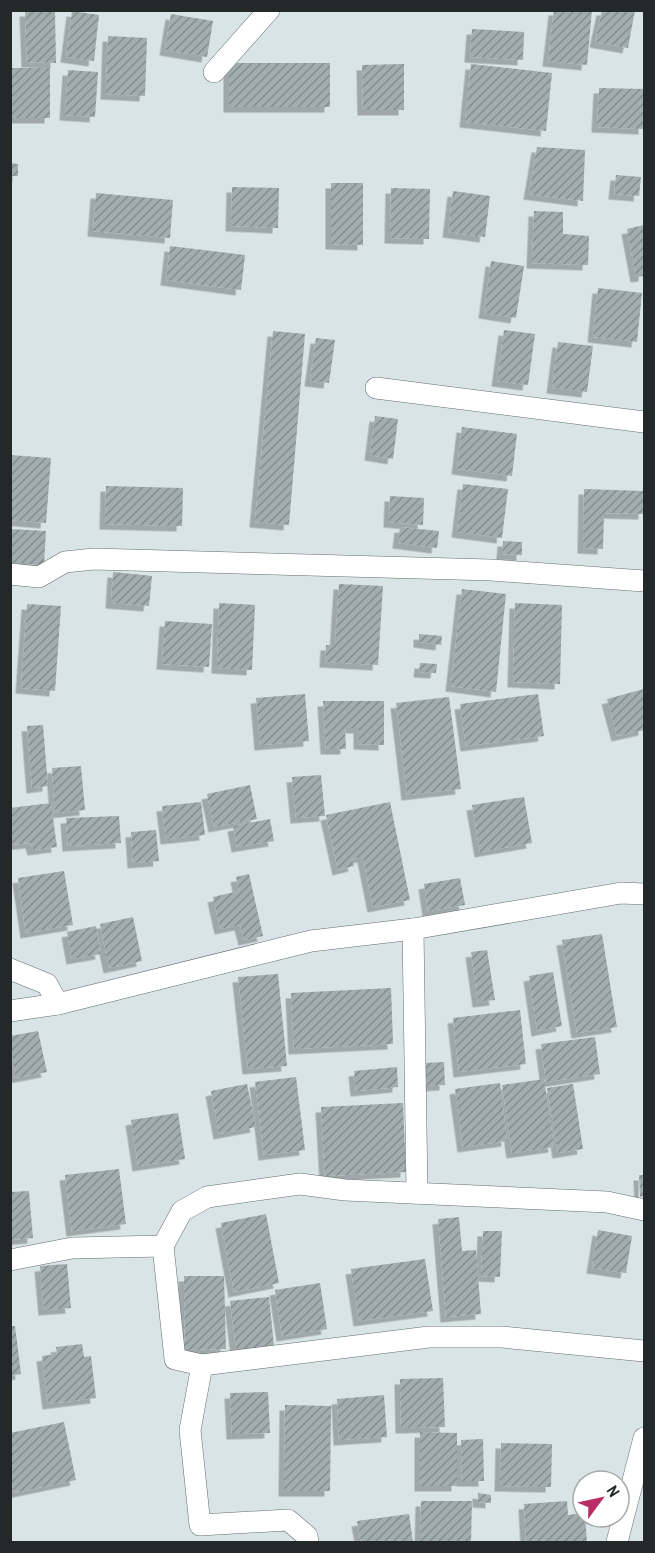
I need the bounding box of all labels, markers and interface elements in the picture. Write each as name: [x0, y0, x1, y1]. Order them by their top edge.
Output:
north arrow: [571, 1469, 631, 1529]
text: N: [602, 1481, 625, 1501]

